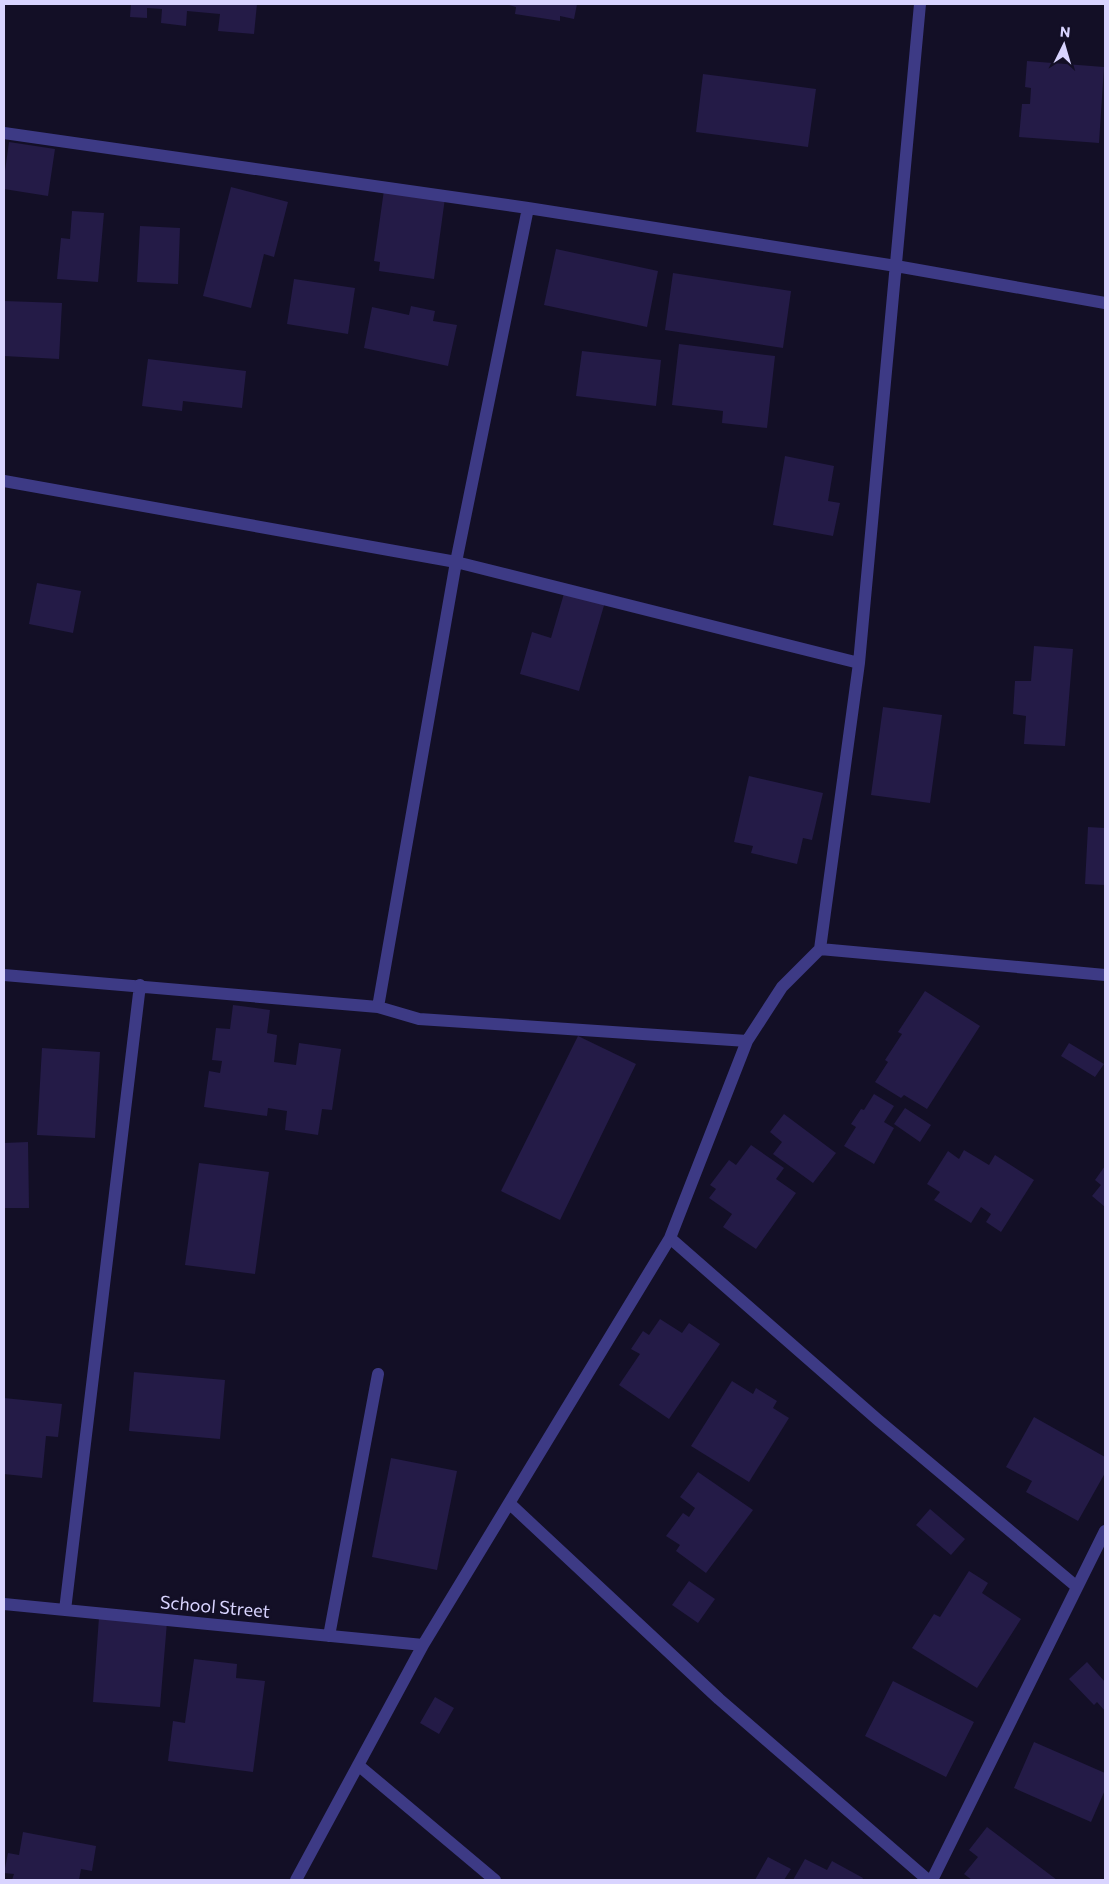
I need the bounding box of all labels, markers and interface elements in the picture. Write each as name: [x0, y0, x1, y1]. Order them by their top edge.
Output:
north arrow: [1039, 20, 1089, 70]
text: N: [1059, 23, 1071, 40]
street label: School Street: [159, 1590, 271, 1622]

